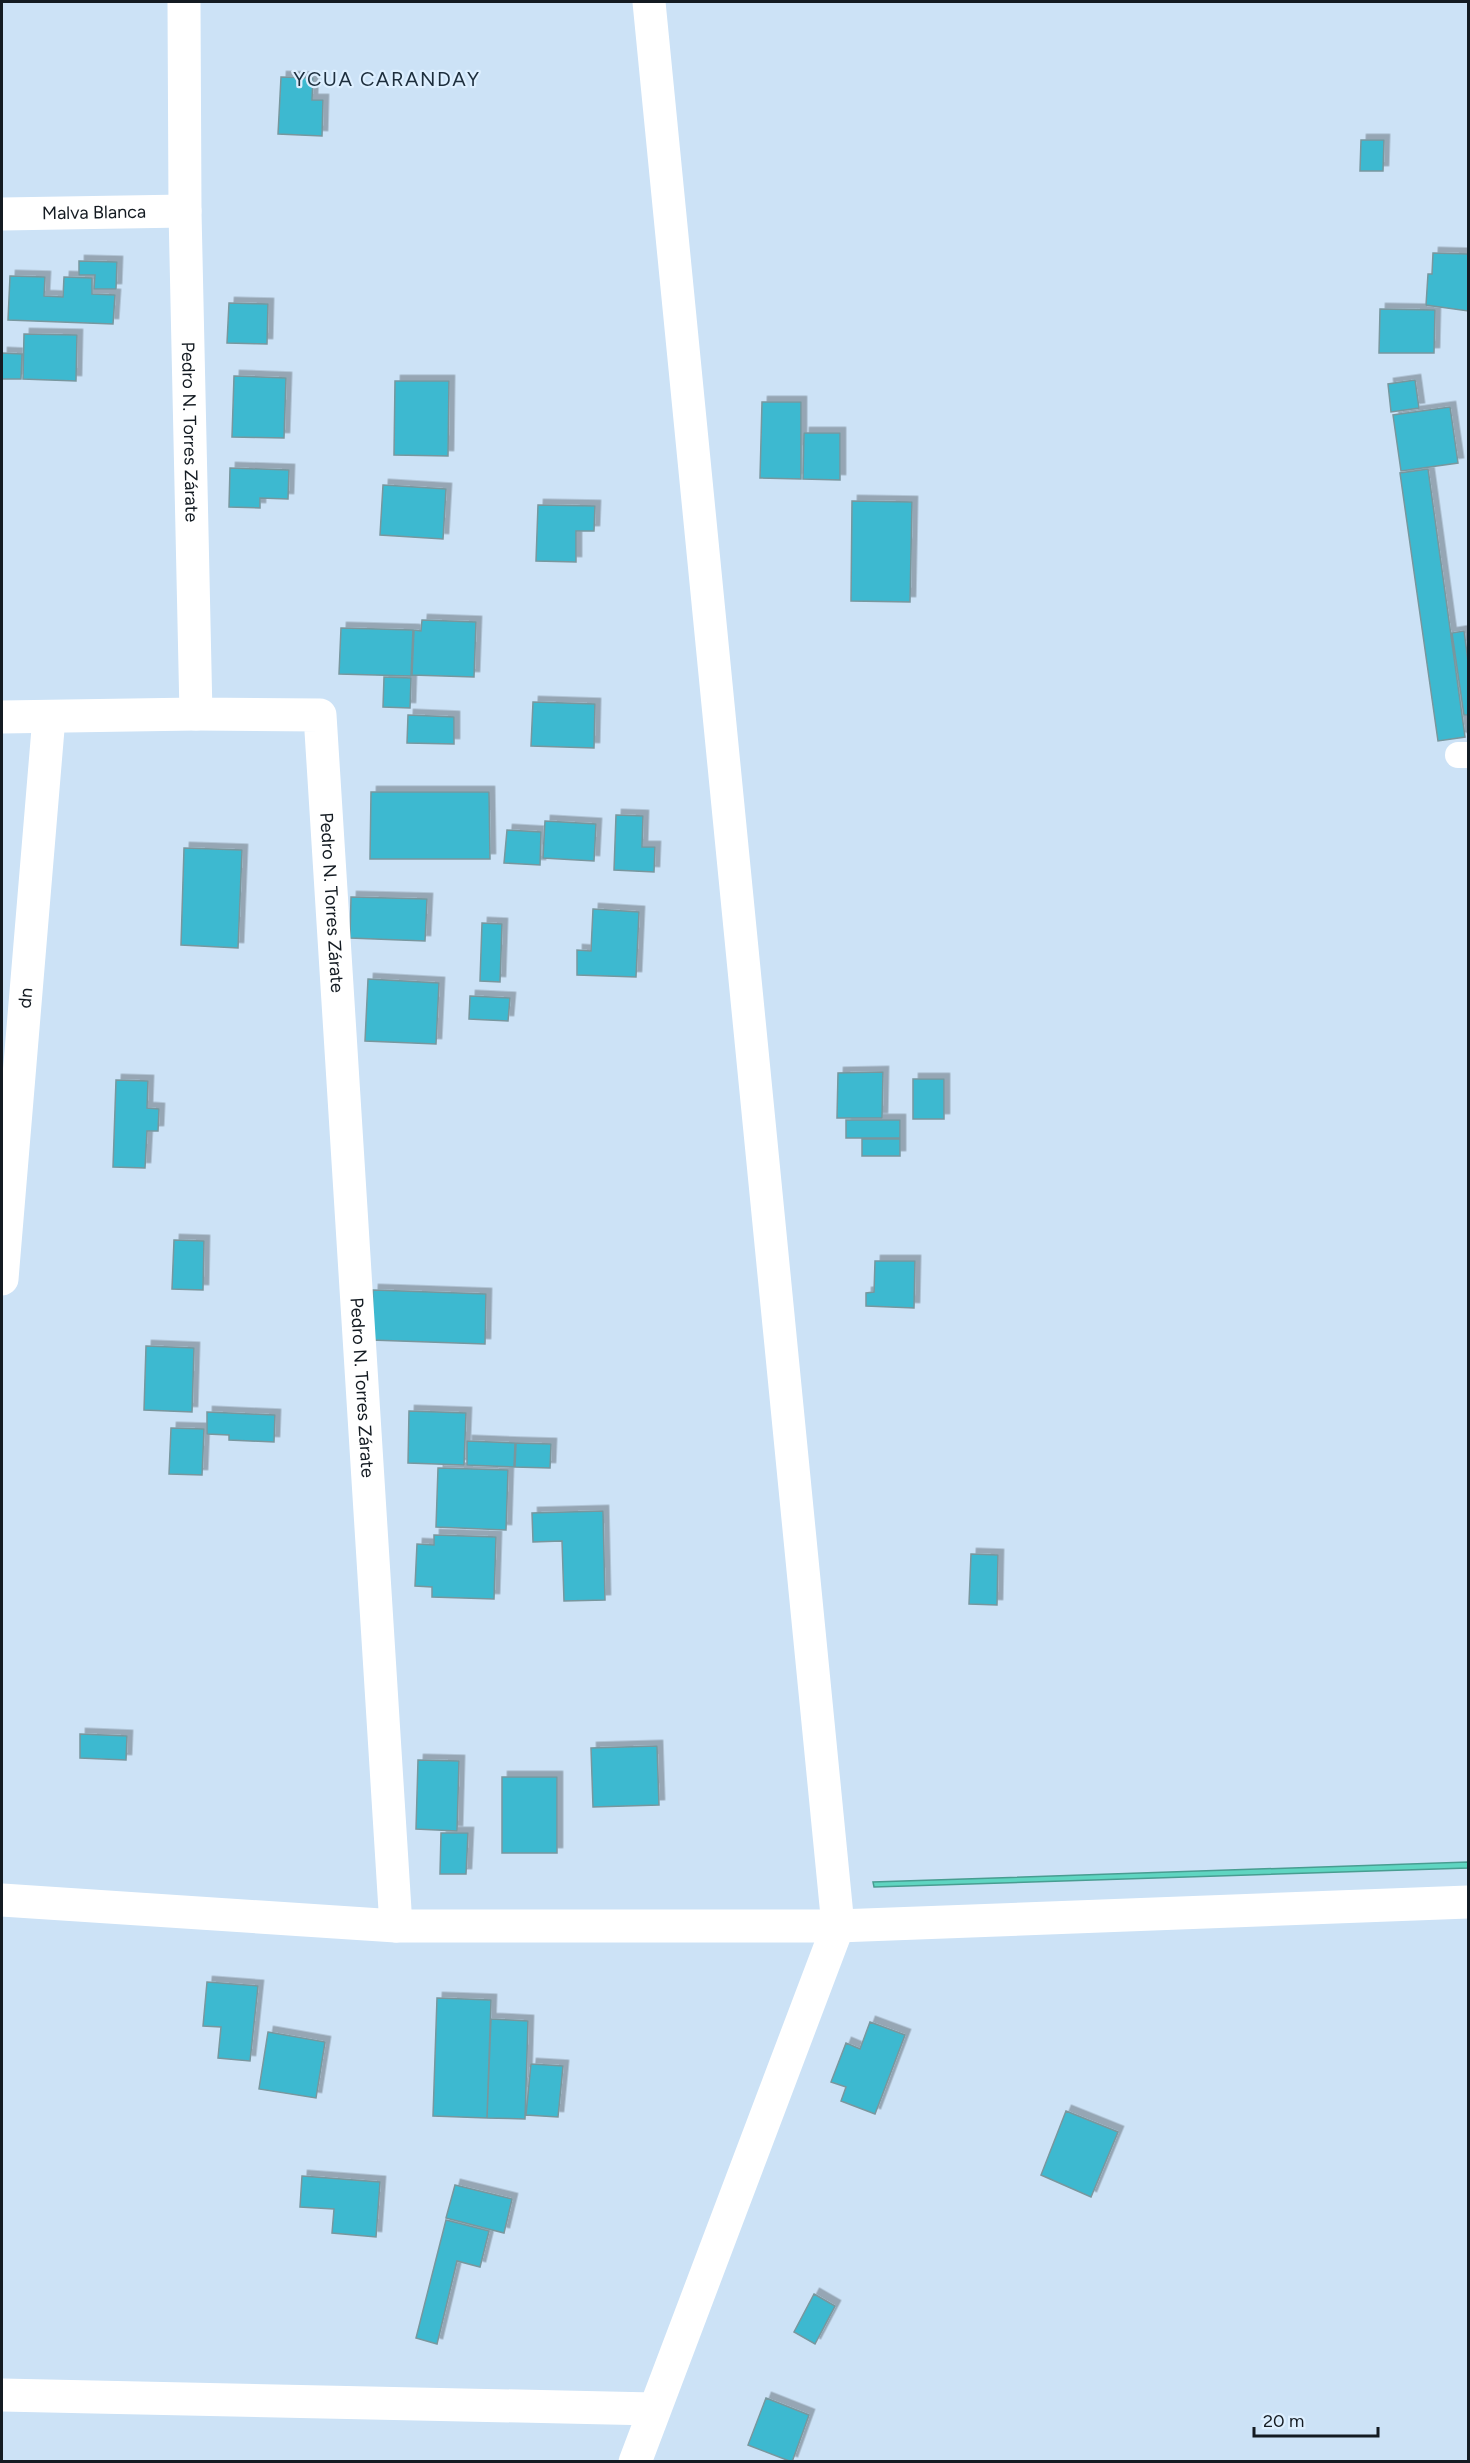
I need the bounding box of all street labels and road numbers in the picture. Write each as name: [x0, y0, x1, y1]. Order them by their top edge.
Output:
street label: Malva Blanca: [42, 201, 146, 224]
street label: Pedro N. Torres Zárate: [177, 341, 203, 523]
street label: Pedro N. Torres Zárate: [315, 812, 348, 993]
street label: dn: [14, 987, 37, 1009]
street label: Pedro N. Torres Zárate: [346, 1297, 379, 1478]

